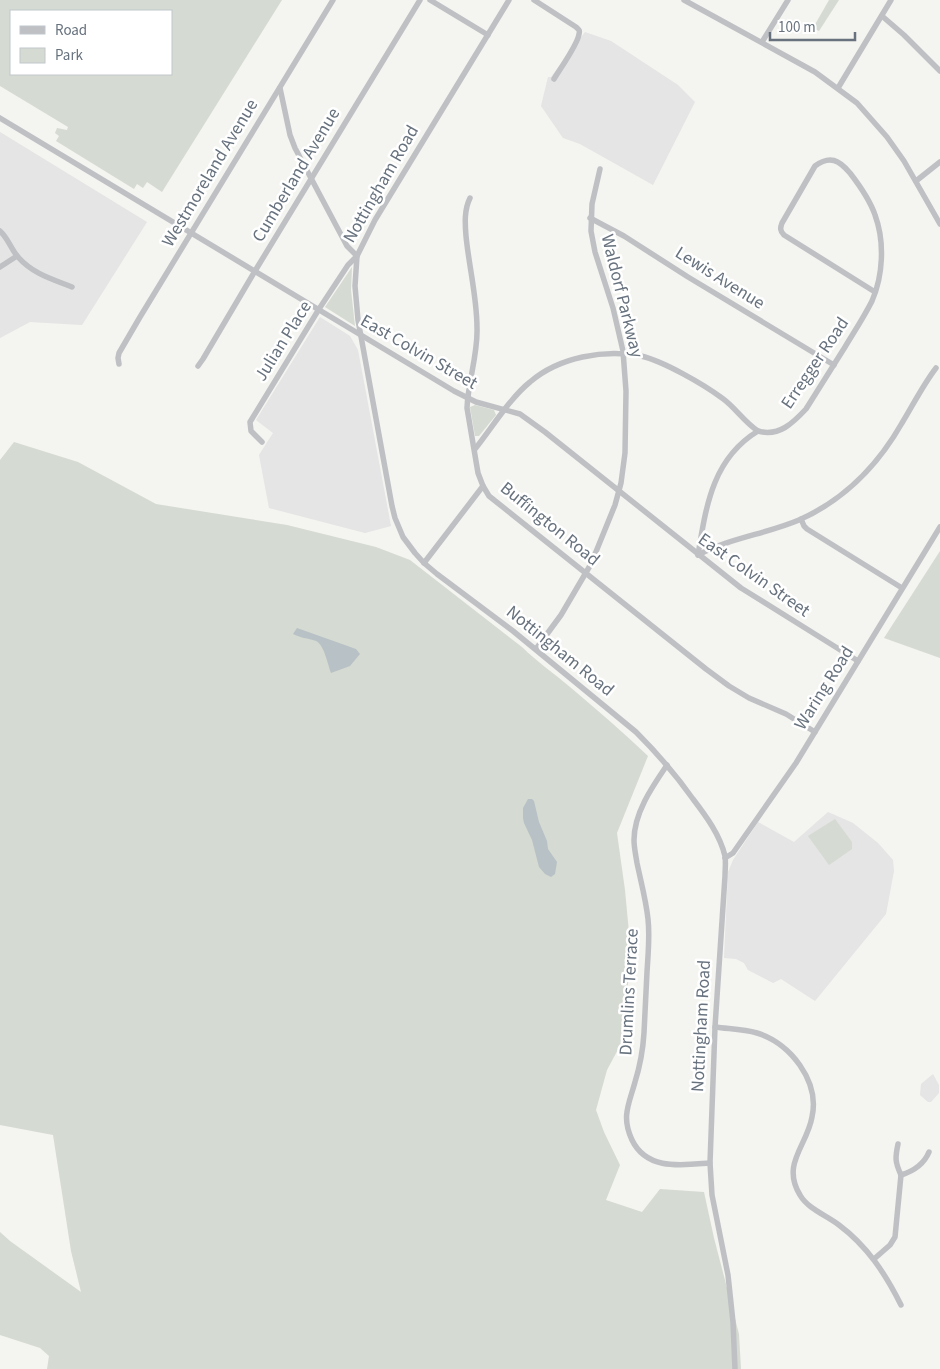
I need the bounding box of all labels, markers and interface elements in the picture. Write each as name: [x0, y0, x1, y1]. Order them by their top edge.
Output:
legend: [10, 10, 172, 75]
scale bar: [770, 10, 855, 42]
text: 100 m: [778, 17, 816, 38]
text: Road: [55, 20, 87, 41]
text: Park: [55, 45, 84, 66]
street label: Westmoreland Avenue: [156, 94, 264, 252]
street label: Cumberland Avenue: [246, 103, 346, 247]
street label: Nottingham Road: [337, 120, 425, 248]
street label: Waldorf Parkway: [595, 232, 650, 361]
street label: Lewis Avenue: [670, 240, 770, 316]
street label: Julian Place: [248, 296, 318, 386]
street label: East Colvin Street: [356, 308, 482, 396]
street label: Erregger Road: [775, 312, 855, 414]
street label: Buffington Road: [495, 476, 605, 572]
street label: East Colvin Street: [693, 527, 815, 623]
street label: Nottingham Road: [501, 600, 619, 702]
street label: Waring Road: [788, 641, 860, 735]
street label: Drumlins Terrace: [613, 928, 645, 1056]
street label: Nottingham Road: [685, 959, 717, 1093]

